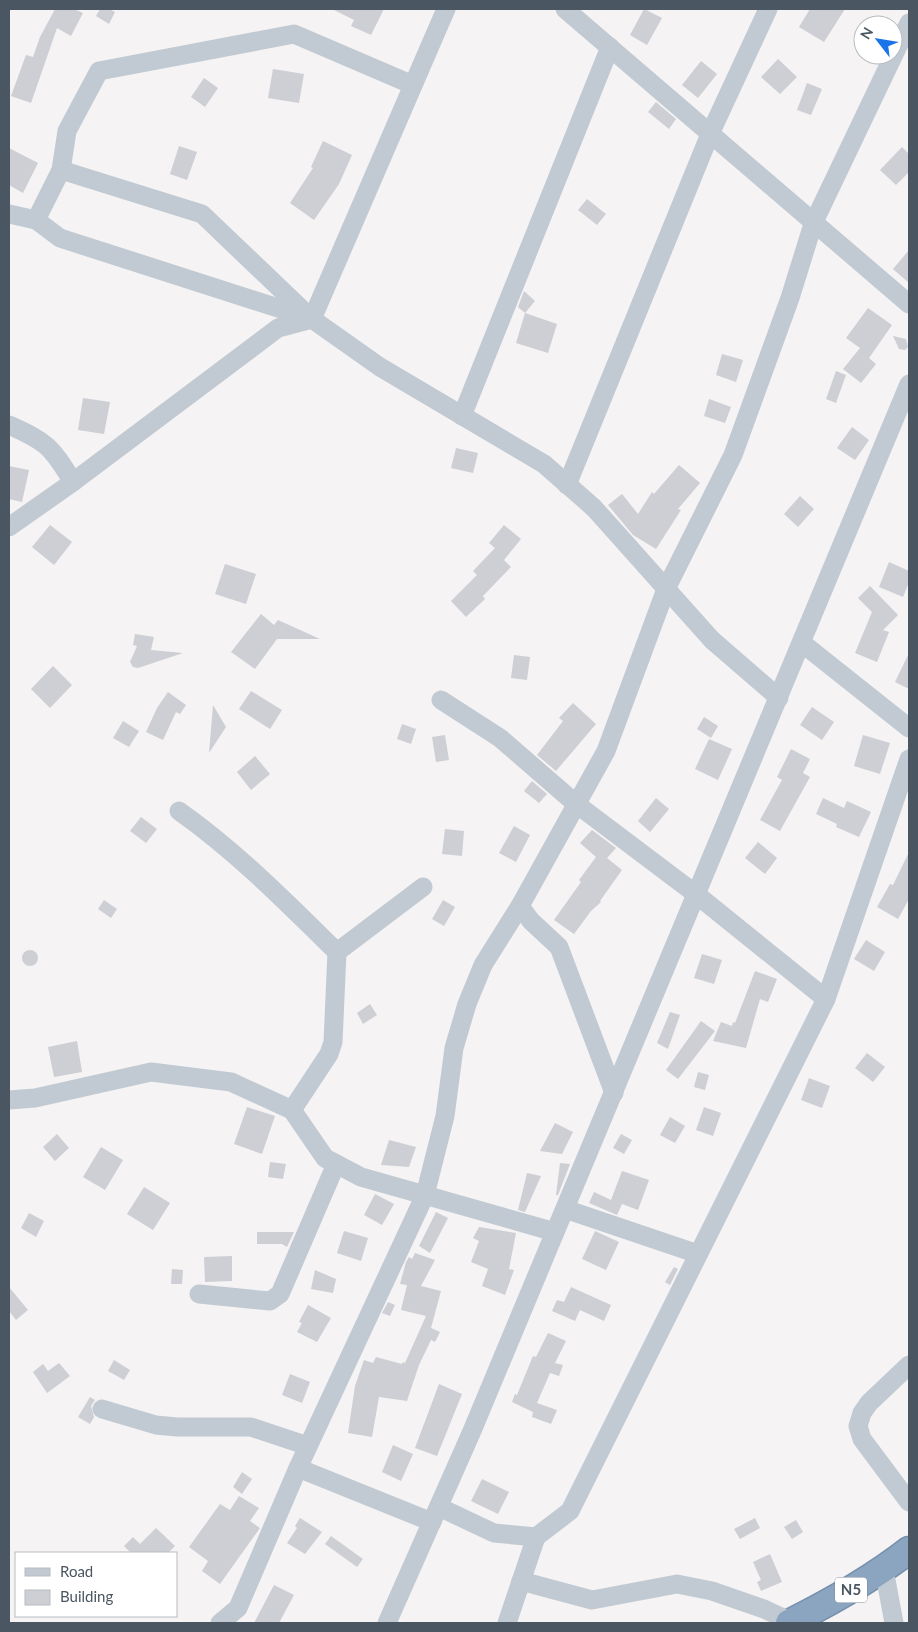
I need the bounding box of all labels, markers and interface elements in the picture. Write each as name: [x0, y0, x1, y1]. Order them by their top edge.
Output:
north arrow: [853, 15, 903, 65]
text: N: [856, 24, 876, 42]
legend: [15, 1552, 178, 1617]
text: Road: [60, 1562, 93, 1580]
road number: N5: [835, 1578, 867, 1602]
text: Building: [60, 1587, 113, 1605]

